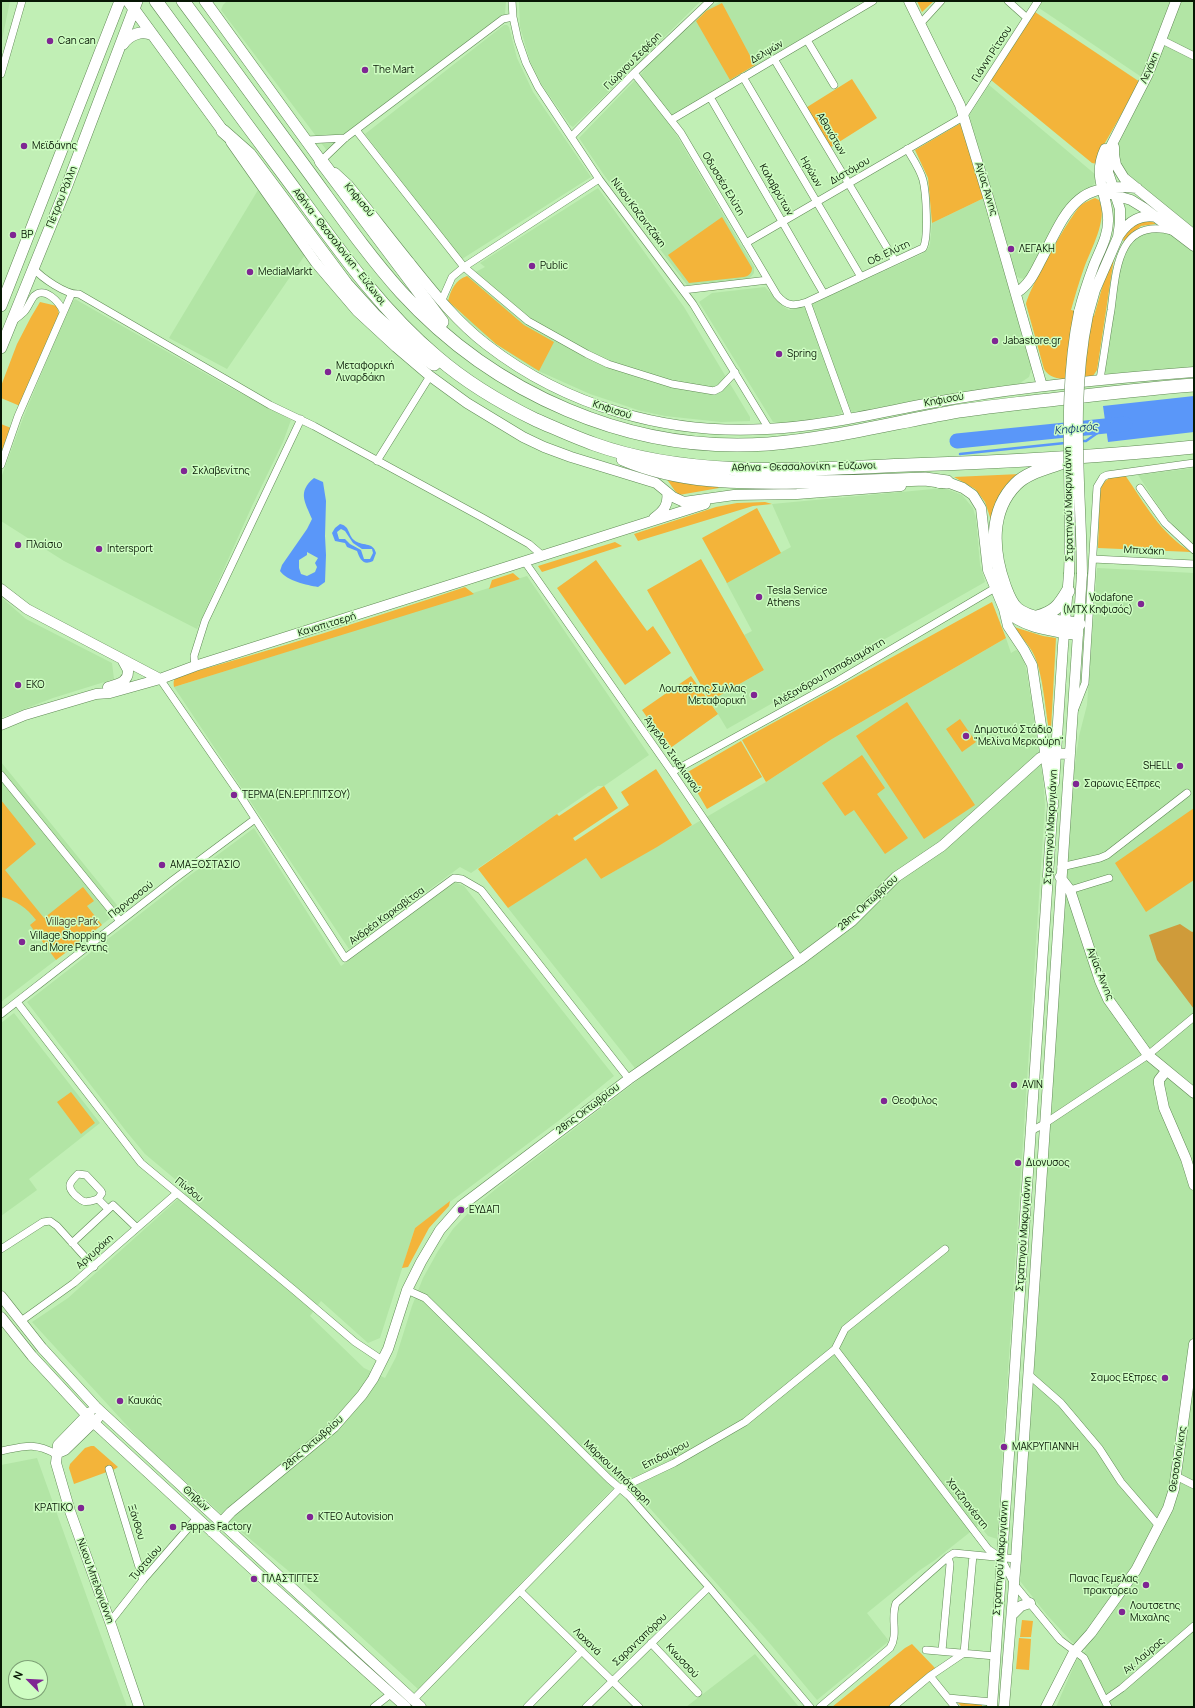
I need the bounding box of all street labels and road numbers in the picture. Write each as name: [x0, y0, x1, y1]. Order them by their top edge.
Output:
street label: Γιάννη Ρίτσου: [970, 24, 1014, 84]
street label: Γιώργου Σεφέρη: [602, 30, 664, 92]
street label: Δελψών: [748, 38, 786, 66]
street label: Λεγάκη: [1138, 51, 1162, 85]
street label: Αθανάτων: [814, 111, 848, 157]
street label: Οδυσσέα Ελύτη: [699, 150, 747, 218]
street label: Ηρώων: [797, 155, 825, 189]
street label: Διστόμου: [828, 155, 872, 187]
street label: Αγίας Άννης: [972, 161, 1000, 217]
street label: Καλαβρύτων: [756, 162, 796, 218]
street label: Πέτρου Ράλλη: [44, 164, 80, 230]
street label: Νίκου Καζαντζάκη: [608, 176, 668, 250]
street label: Κηφισού: [341, 181, 377, 219]
street label: Αθήνα - Θεσσαλονίκη - Εύζωνοι: [290, 186, 388, 308]
street label: Οδ. Ελύτη: [866, 238, 912, 268]
street label: Κηφισού: [923, 391, 965, 409]
street label: Κηφισού: [591, 398, 633, 422]
street label: Στρατηγού Μακρυγιάννη: [1062, 446, 1076, 562]
street label: Αθήνα - Θεσσαλονίκη - Εύζωνοι: [731, 460, 877, 474]
street label: Μπιχάκη: [1123, 544, 1165, 558]
street label: Καναπιτσερή: [296, 610, 358, 640]
street label: Αλέξανδρου Παπαδιαμάντη: [771, 636, 887, 710]
street label: Άγγελου Σικελιανού: [641, 715, 703, 795]
street label: Στρατηγού Μακρυγιάννη: [1042, 769, 1060, 885]
street label: 28ης Οκτωβρίου: [836, 873, 900, 933]
street label: Παρνασσού: [106, 879, 156, 921]
street label: Ανδρέα Καρκαβίτσα: [347, 885, 427, 947]
street label: Αγίας Άννης: [1084, 946, 1116, 1002]
street label: 28ης Οκτωβρίου: [554, 1081, 622, 1137]
street label: Πίνδου: [173, 1175, 205, 1205]
street label: Στρατηγού Μακρυγιάννη: [1014, 1176, 1034, 1292]
street label: Αργυράκη: [74, 1232, 116, 1272]
street label: 28ης Οκτωβρίου: [280, 1413, 346, 1473]
street label: Θεσσαλονίκης: [1167, 1425, 1189, 1493]
street label: Μάρκου Μπότσαρη: [581, 1438, 653, 1508]
street label: Επιδαύρου: [641, 1438, 691, 1472]
street label: Χατζηανέστη: [944, 1476, 990, 1532]
street label: Θηβών: [180, 1484, 212, 1514]
street label: Στρατηγού Μακρυγιάννη: [991, 1500, 1011, 1616]
street label: Ξάνθου: [125, 1503, 147, 1541]
street label: Νίκου Μπελογιάννη: [74, 1537, 116, 1625]
street label: Τυρταίου: [127, 1543, 165, 1583]
street label: Σαρανταπόρου: [610, 1611, 670, 1669]
street label: Λαχανά: [571, 1626, 603, 1658]
street label: Αγ. Λαύρας: [1121, 1635, 1167, 1677]
street label: Κνωσσού: [663, 1641, 701, 1681]

